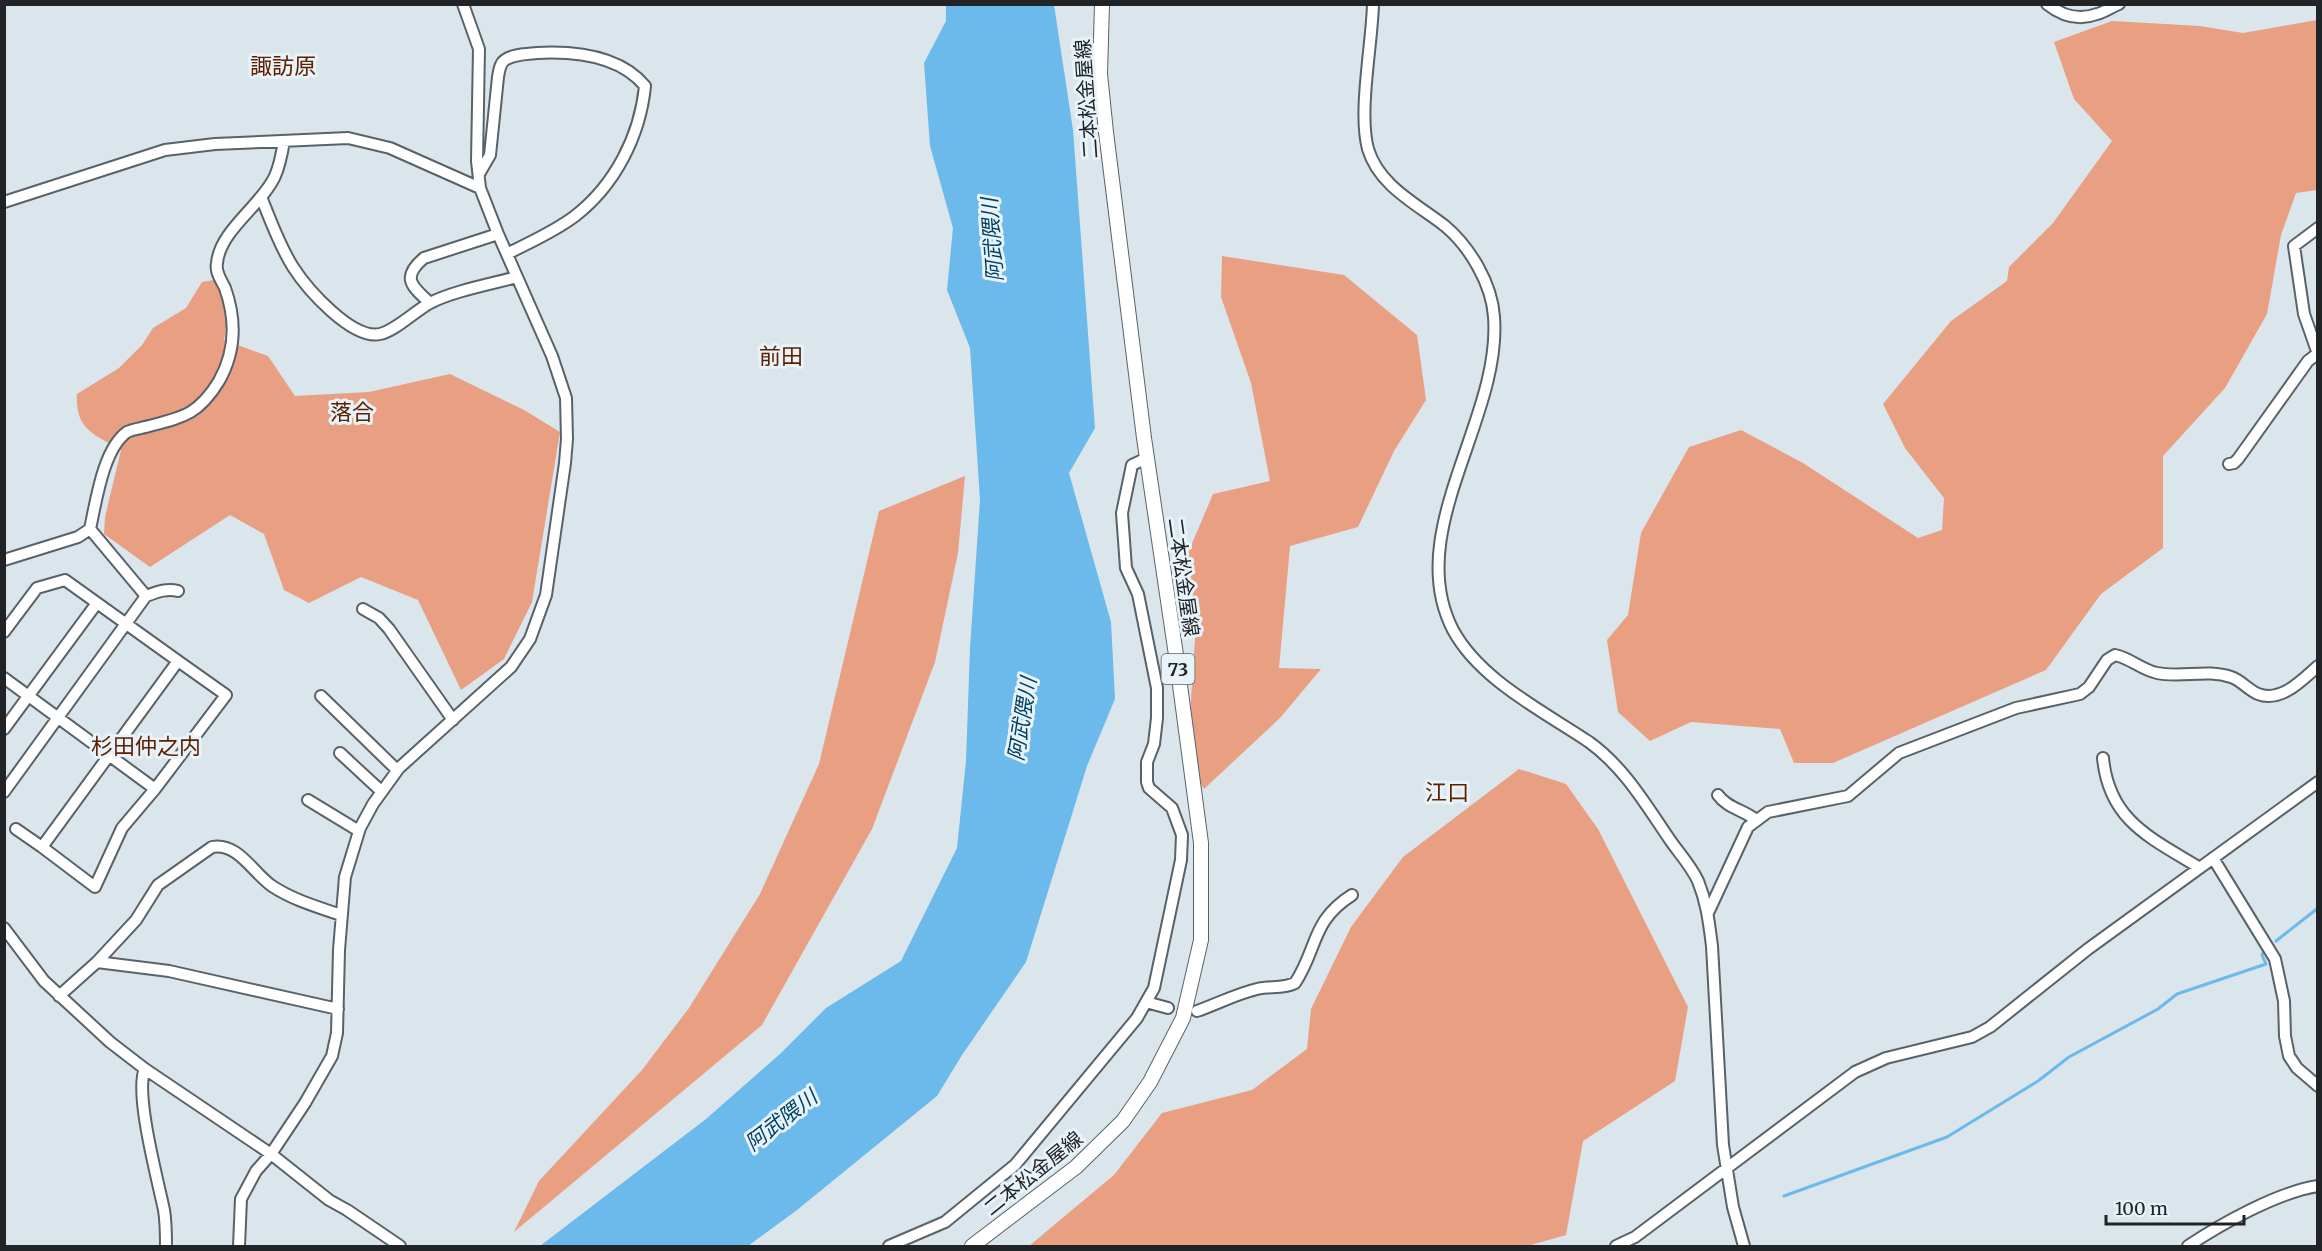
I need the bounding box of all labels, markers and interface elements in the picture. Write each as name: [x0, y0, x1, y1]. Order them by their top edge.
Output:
street label: 二本松金屋線: [1069, 38, 1103, 160]
district label: 諏訪原: [250, 52, 316, 80]
water label: 阿武隈川: [975, 195, 1008, 283]
district label: 前田: [759, 342, 803, 370]
district label: 落合: [330, 398, 374, 426]
street label: 二本松金屋線: [1163, 516, 1205, 638]
road number: 73: [1162, 654, 1194, 684]
water label: 阿武隈川: [1002, 673, 1042, 763]
district label: 杉田仲之内: [91, 732, 201, 760]
district label: 江口: [1425, 778, 1469, 806]
water label: 阿武隈川: [740, 1082, 824, 1156]
street label: 二本松金屋線: [979, 1126, 1087, 1220]
scale bar: [2106, 1188, 2244, 1226]
text: 100 m: [2115, 1197, 2168, 1220]

